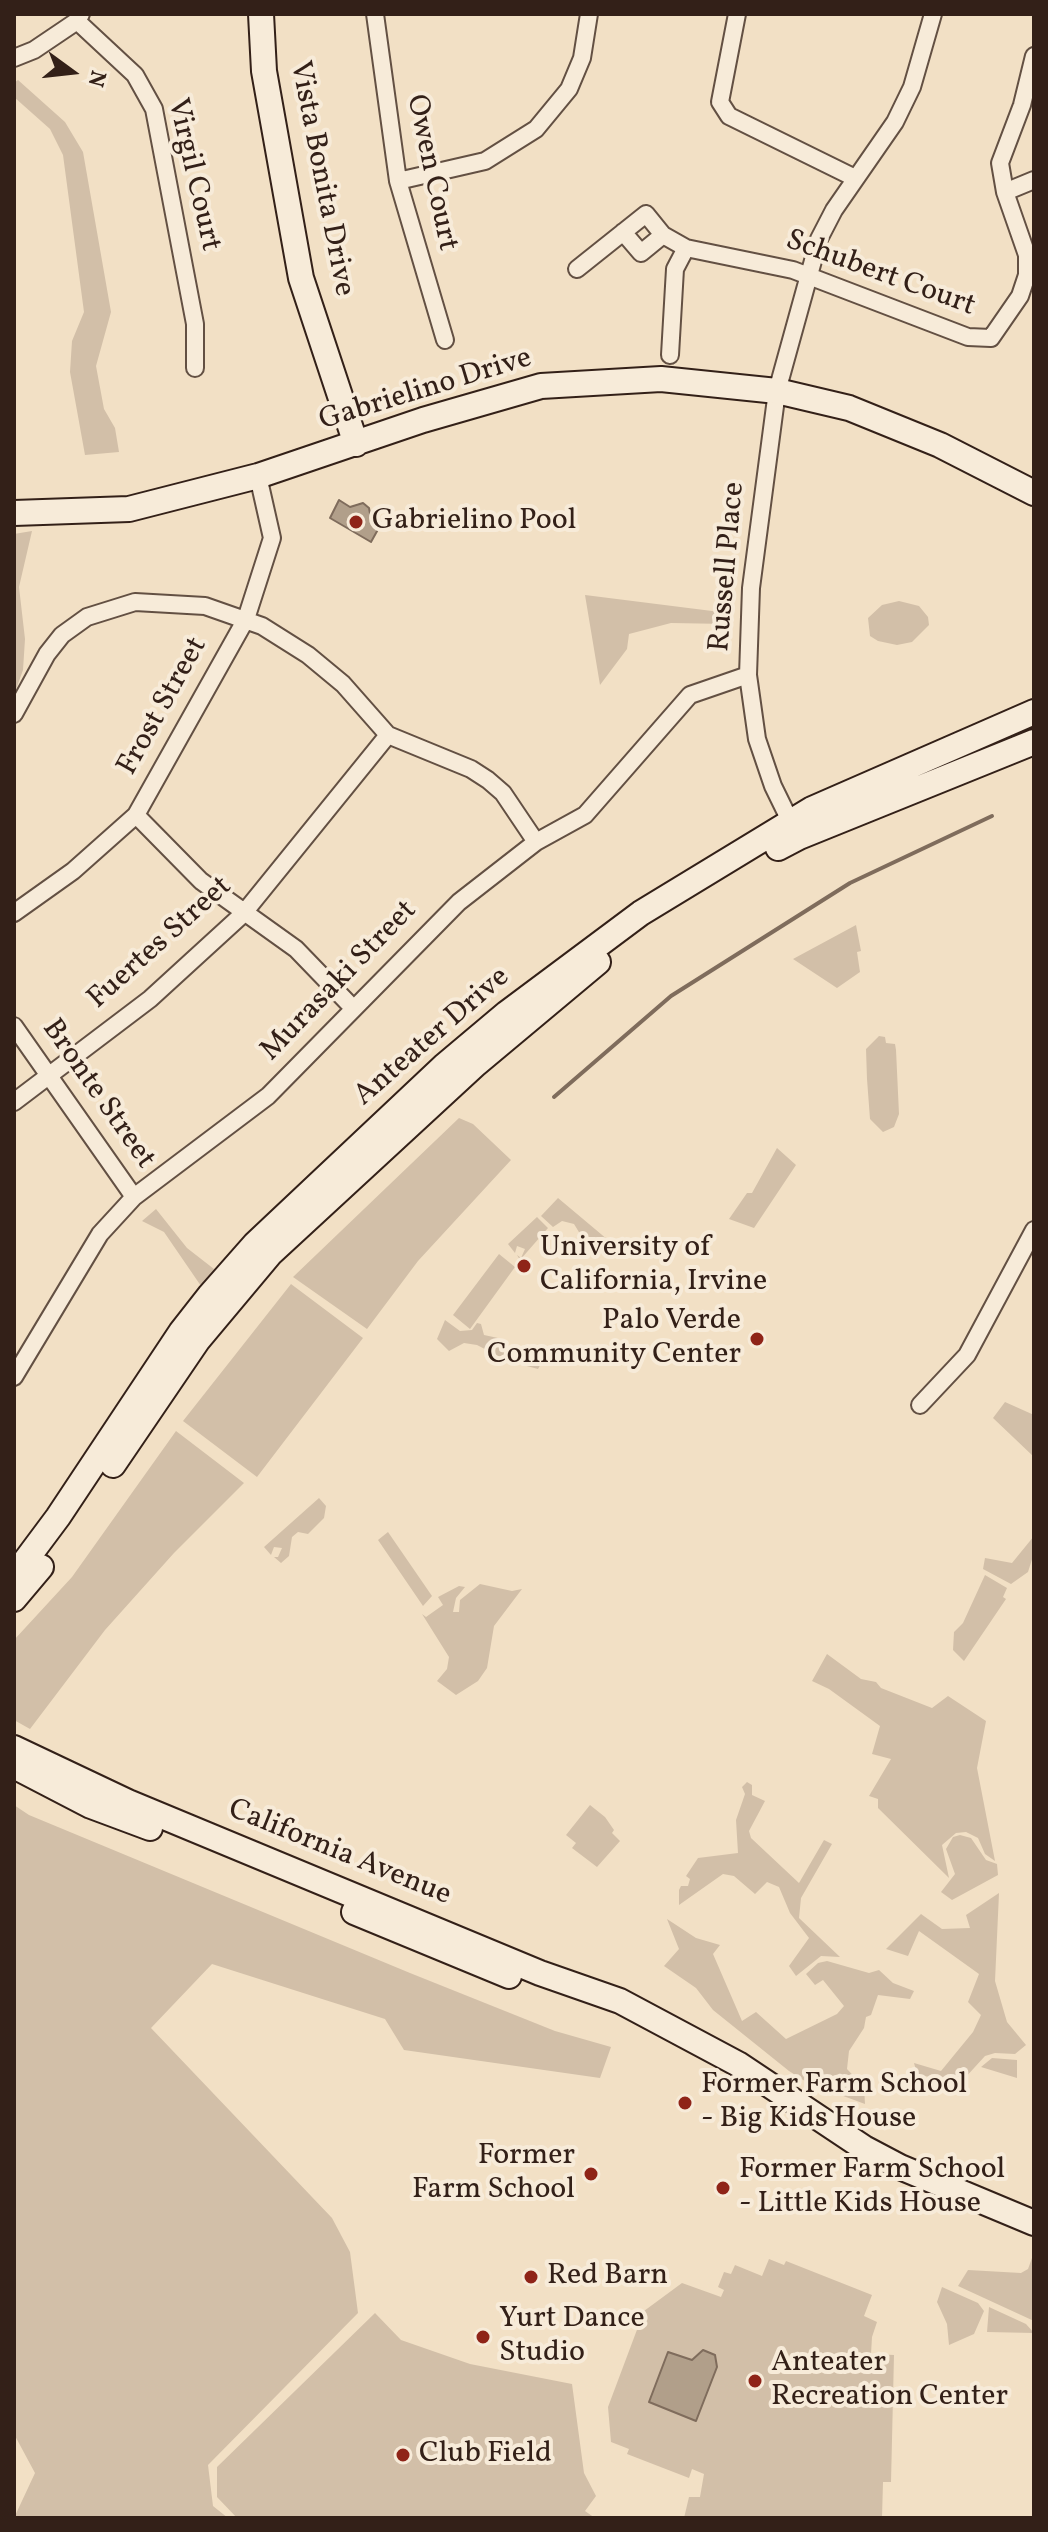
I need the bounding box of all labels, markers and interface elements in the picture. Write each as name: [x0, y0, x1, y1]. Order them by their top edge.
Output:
north arrow: [32, 32, 112, 112]
street label: Vista Bonita Drive: [280, 58, 360, 300]
text: N: [79, 67, 113, 90]
street label: Owen Court: [396, 92, 464, 254]
street label: Virgil Court: [157, 95, 227, 255]
street label: Schubert Court: [780, 224, 980, 326]
street label: Gabrielino Drive: [315, 342, 537, 440]
street label: Russell Place: [704, 481, 754, 653]
place label: Gabrielino Pool: [372, 504, 576, 540]
marker: Gabrielino Pool: [347, 513, 365, 531]
street label: Frost Street: [111, 632, 217, 782]
street label: Fuertes Street: [81, 870, 241, 1018]
street label: Murasaki Street: [254, 894, 426, 1070]
street label: Anteater Drive: [348, 961, 518, 1115]
street label: Bronte Street: [32, 1013, 162, 1177]
place label: University of California, Irvine: [540, 1231, 767, 1302]
marker: University of California, Irvine: [515, 1257, 533, 1275]
place label: Palo Verde Community Center: [487, 1304, 741, 1374]
marker: Palo Verde Community Center: [748, 1330, 766, 1348]
street label: California Avenue: [222, 1793, 456, 1915]
place label: Former Farm School - Big Kids House: [701, 2068, 967, 2138]
marker: Former Farm School - Big Kids House: [676, 2094, 694, 2112]
place label: Former Farm School: [412, 2139, 575, 2210]
place label: Former Farm School - Little Kids House: [739, 2153, 1005, 2224]
marker: Former Farm School: [582, 2165, 600, 2183]
marker: Former Farm School - Little Kids House: [714, 2179, 732, 2197]
place label: Red Barn: [547, 2259, 668, 2295]
marker: Red Barn: [522, 2268, 540, 2286]
place label: Yurt Dance Studio: [499, 2302, 645, 2372]
marker: Yurt Dance Studio: [474, 2328, 492, 2346]
place label: Anteater Recreation Center: [771, 2346, 1008, 2416]
marker: Anteater Recreation Center: [746, 2372, 764, 2390]
place label: Club Field: [419, 2437, 552, 2473]
marker: Club Field: [394, 2446, 412, 2464]

